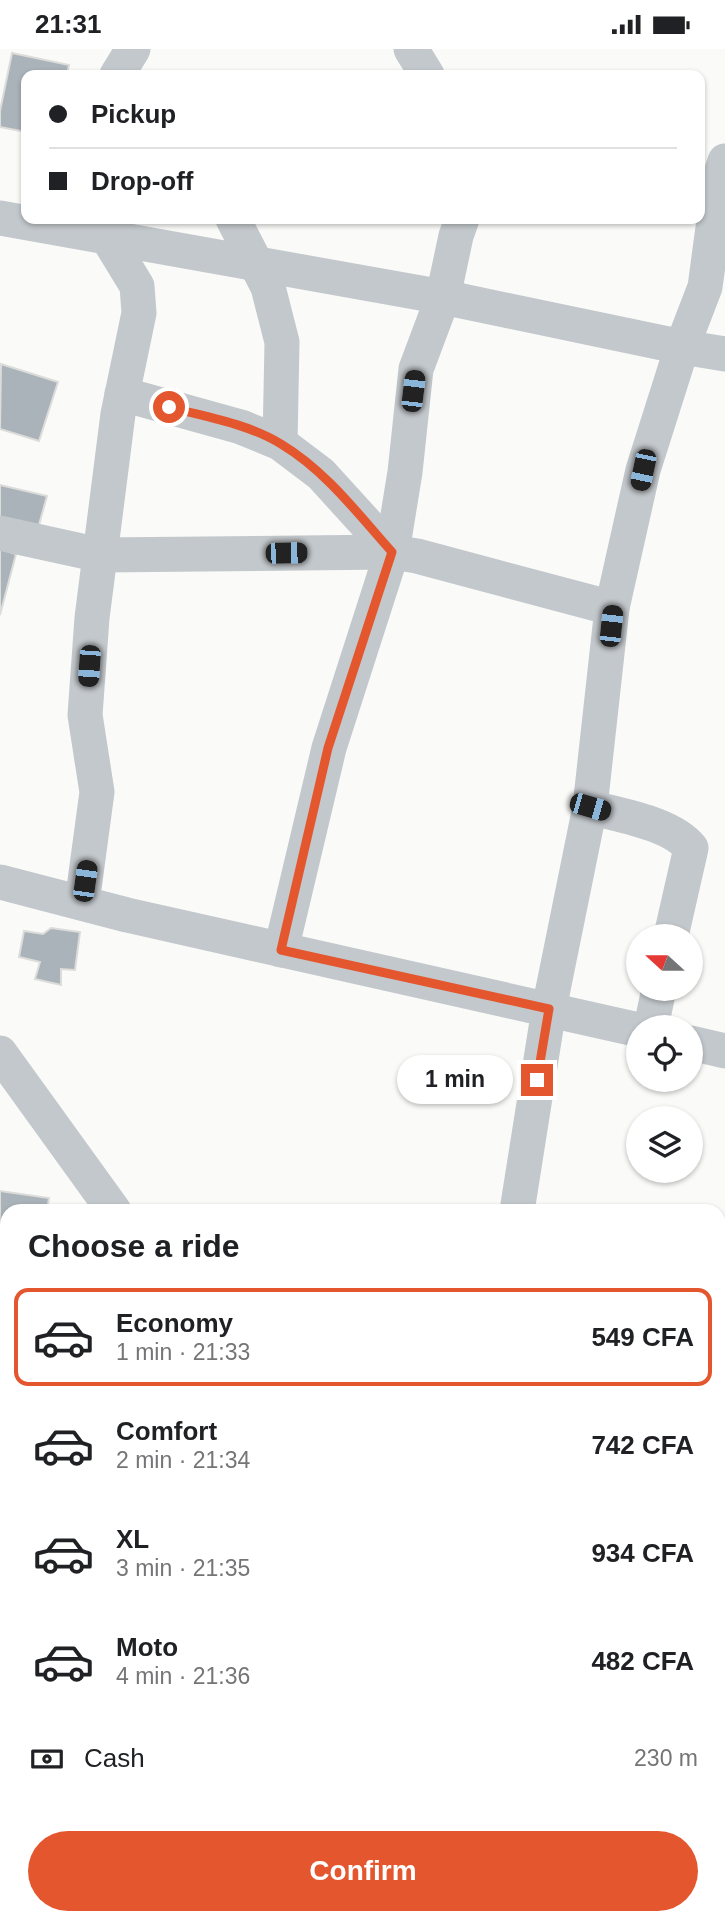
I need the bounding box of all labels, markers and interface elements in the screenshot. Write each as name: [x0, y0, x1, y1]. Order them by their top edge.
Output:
text: 21:31: [35, 9, 102, 39]
text: Pickup: [91, 99, 176, 129]
text: Drop-off: [91, 166, 194, 196]
car: [401, 369, 426, 413]
route start: [153, 391, 185, 423]
car: [629, 447, 658, 493]
car: [265, 542, 308, 564]
car: [599, 604, 624, 648]
car: [78, 644, 101, 688]
car: [567, 791, 614, 823]
car: [72, 859, 99, 903]
north arrow: [626, 924, 704, 1001]
map controls: [626, 924, 703, 1183]
button: locate: [626, 1015, 703, 1092]
callout: 1 min: [397, 1055, 512, 1105]
route end: [521, 1064, 553, 1096]
text: 1 min: [425, 1066, 485, 1092]
button: layers: [626, 1106, 703, 1183]
text: Choose a ride: [28, 1228, 240, 1264]
icon: car: [32, 1306, 95, 1369]
text: Economy: [116, 1308, 233, 1338]
text: 549 CFA: [591, 1322, 694, 1352]
text: 1 min · 21:33: [116, 1339, 250, 1365]
icon: car: [32, 1414, 95, 1477]
text: Comfort: [116, 1416, 217, 1446]
text: 742 CFA: [591, 1430, 694, 1460]
text: 2 min · 21:34: [116, 1447, 250, 1473]
icon: car: [32, 1522, 95, 1585]
text: XL: [116, 1524, 149, 1554]
text: 934 CFA: [591, 1538, 694, 1568]
text: 3 min · 21:35: [116, 1555, 250, 1581]
icon: car: [32, 1630, 95, 1693]
text: Moto: [116, 1632, 178, 1662]
text: 482 CFA: [591, 1646, 694, 1676]
text: 4 min · 21:36: [116, 1663, 250, 1689]
icon: cash: [28, 1740, 66, 1778]
text: Cash: [84, 1743, 145, 1773]
text: 230 m: [634, 1745, 698, 1771]
button: Confirm: [28, 1831, 698, 1911]

